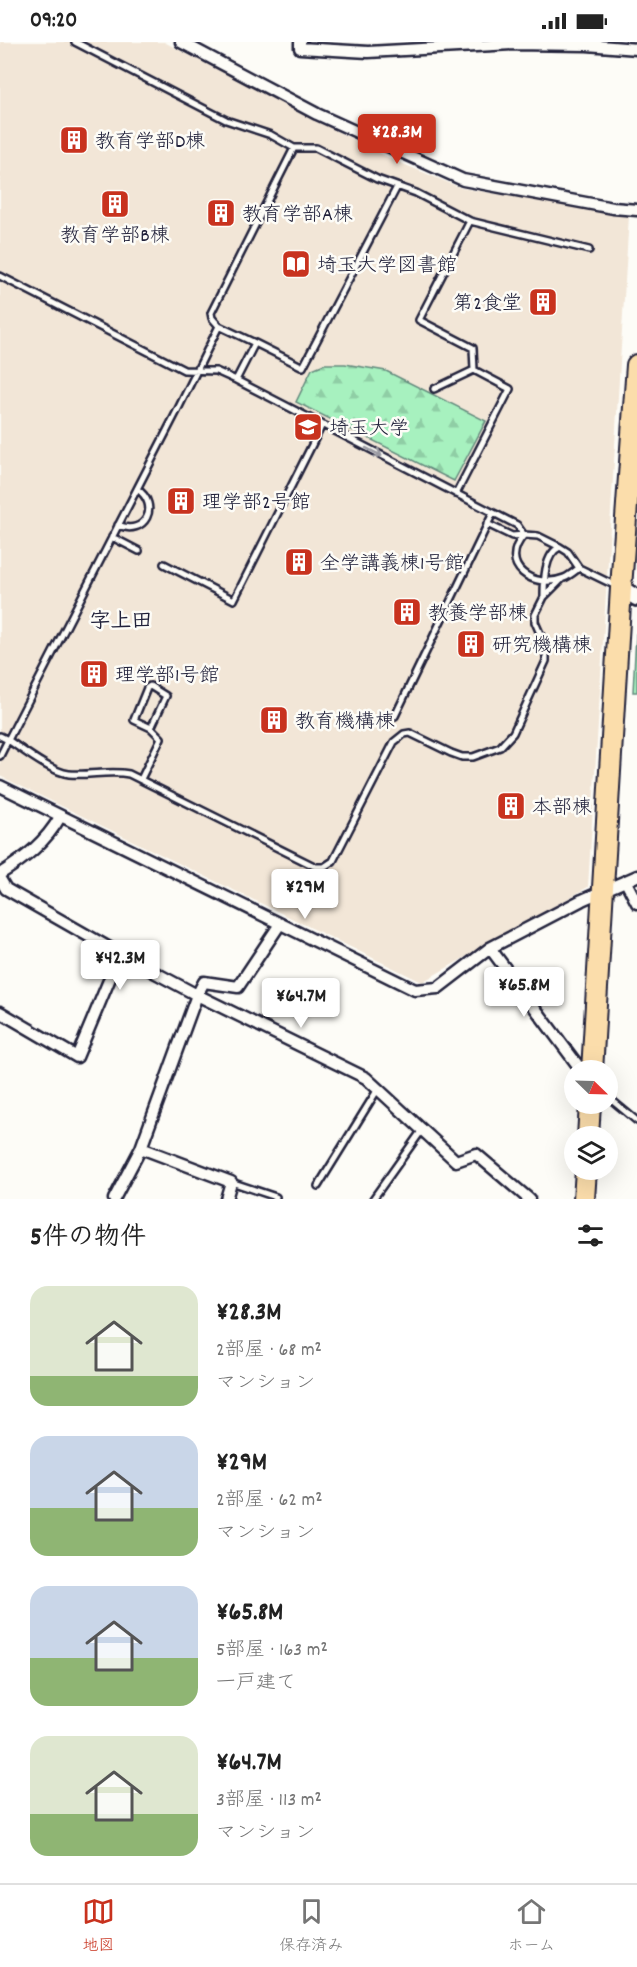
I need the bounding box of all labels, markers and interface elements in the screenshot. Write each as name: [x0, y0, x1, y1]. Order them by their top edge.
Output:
text: 09:20: [30, 6, 77, 37]
pin: ¥28.3M: [348, 114, 446, 165]
text: ¥28.3M: [372, 119, 422, 147]
building icon: 教育学部D棟: [58, 124, 90, 156]
place label: 教育学部D棟: [95, 129, 205, 157]
building icon: 教育学部B棟: [99, 188, 131, 220]
building icon: 教育学部A棟: [205, 197, 237, 229]
place label: 教育学部A棟: [242, 202, 353, 230]
place label: 教育学部B棟: [60, 223, 170, 251]
library icon: 埼玉大学図書館: [280, 248, 312, 280]
place label: 埼玉大学図書館: [317, 253, 457, 281]
building icon: 第2食堂: [527, 286, 559, 318]
place label: 第2食堂: [453, 291, 522, 319]
school or university icon: 埼玉大学: [292, 411, 324, 443]
place label: 埼玉大学: [329, 416, 409, 444]
one-way arrow: [364, 447, 382, 458]
building icon: 理学部2号館: [165, 485, 197, 517]
place label: 理学部2号館: [202, 490, 311, 518]
building icon: 全学講義棟1号館: [283, 546, 315, 578]
place label: 全学講義棟1号館: [320, 551, 464, 579]
building icon: 教養学部棟: [391, 596, 423, 628]
place label: 教養学部棟: [428, 601, 528, 629]
district label: 字上田: [90, 608, 153, 638]
building icon: 研究機構棟: [455, 628, 487, 660]
place label: 研究機構棟: [492, 633, 592, 661]
building icon: 理学部1号館: [78, 658, 110, 690]
place label: 理学部1号館: [115, 663, 219, 691]
building icon: 教育機構棟: [258, 704, 290, 736]
place label: 教育機構棟: [295, 709, 395, 737]
building icon: 本部棟: [495, 790, 527, 822]
place label: 本部棟: [532, 795, 592, 823]
pin: ¥29M: [269, 869, 341, 920]
text: ¥29M: [285, 874, 325, 902]
pin: ¥42.3M: [71, 940, 169, 991]
text: ¥42.3M: [95, 945, 145, 973]
pin: ¥65.8M: [475, 967, 573, 1018]
text: ¥65.8M: [498, 972, 550, 1000]
pin: ¥64.7M: [252, 978, 350, 1029]
text: ¥64.7M: [276, 983, 326, 1011]
north arrow: [564, 1060, 618, 1114]
map controls: [564, 1060, 618, 1180]
button: layers: [564, 1126, 618, 1180]
icon: filters: [574, 1219, 607, 1252]
text: 5件の物件: [30, 1220, 146, 1257]
text: ¥28.3M: [216, 1295, 281, 1332]
icon: home: [78, 1310, 150, 1382]
text: 2部屋 · 68 m²: [216, 1337, 322, 1365]
text: マンション: [216, 1370, 315, 1398]
text: ¥29M: [216, 1445, 267, 1482]
icon: home: [78, 1460, 150, 1532]
text: 2部屋 · 62 m²: [216, 1487, 323, 1515]
text: マンション: [216, 1520, 315, 1548]
text: ¥65.8M: [216, 1595, 283, 1632]
icon: home: [78, 1610, 150, 1682]
text: 5部屋 · 163 m²: [216, 1637, 328, 1665]
text: 一戸建て: [216, 1670, 296, 1698]
text: ¥64.7M: [216, 1745, 282, 1782]
icon: home: [78, 1760, 150, 1832]
text: 3部屋 · 113 m²: [216, 1787, 322, 1815]
text: マンション: [216, 1820, 315, 1848]
tab: 地図: [82, 1895, 115, 1958]
tab: 保存済み: [279, 1895, 343, 1958]
tab: ホーム: [508, 1895, 555, 1958]

